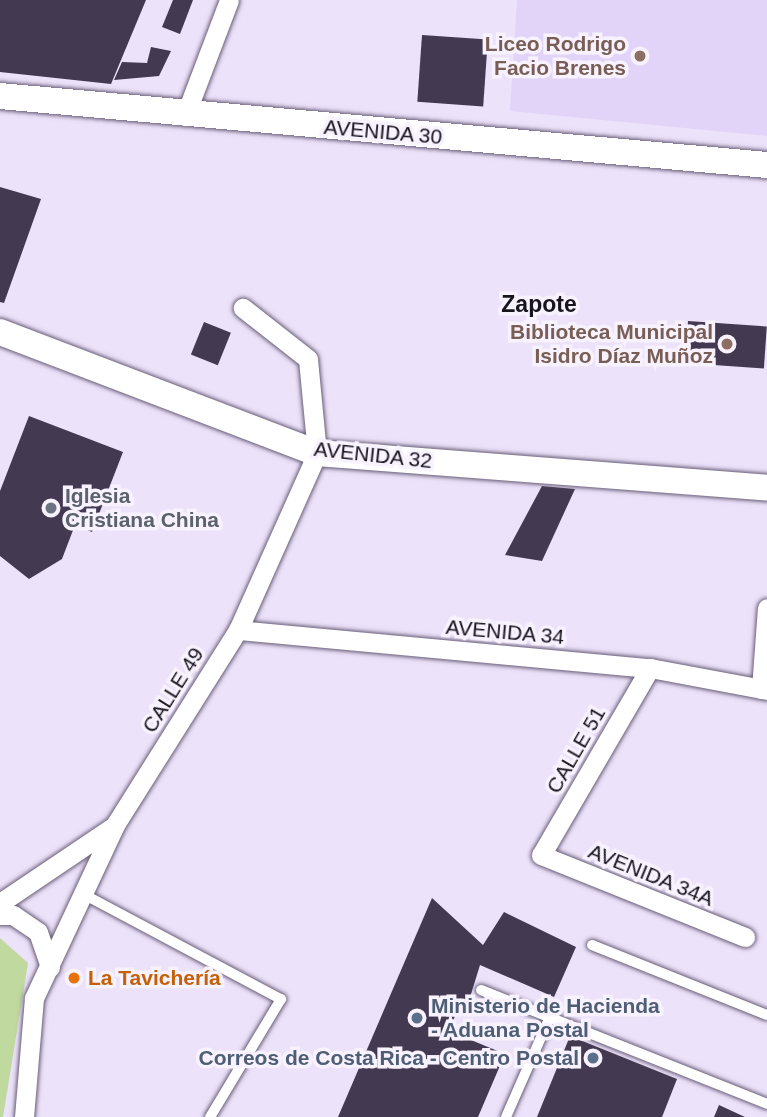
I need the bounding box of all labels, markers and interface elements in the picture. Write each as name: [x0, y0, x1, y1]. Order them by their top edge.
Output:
place label: Liceo Rodrigo Facio Brenes: [485, 31, 626, 81]
marker: Liceo Rodrigo Facio Brenes: [632, 48, 648, 64]
street label: AVENIDA 30: [322, 114, 444, 150]
district label: Zapote: [501, 290, 577, 318]
place label: Biblioteca Municipal Isidro Díaz Muñoz: [510, 319, 713, 369]
marker: Biblioteca Municipal Isidro Díaz Muñoz: [719, 336, 735, 352]
street label: AVENIDA 32: [312, 436, 434, 474]
place label: Iglesia Cristiana China: [65, 483, 219, 533]
marker: Iglesia Cristiana China: [43, 500, 59, 516]
street label: AVENIDA 34: [444, 614, 566, 650]
street label: CALLE 49: [137, 643, 209, 737]
street label: CALLE 51: [541, 702, 611, 798]
street label: AVENIDA 34A: [584, 838, 718, 912]
place label: La Tavichería: [88, 965, 221, 991]
marker: La Tavichería: [66, 970, 82, 986]
place label: Ministerio de Hacienda - Aduana Postal: [431, 993, 660, 1043]
marker: Ministerio de Hacienda - Aduana Postal: [409, 1010, 425, 1026]
place label: Correos de Costa Rica - Centro Postal: [199, 1045, 579, 1071]
marker: Correos de Costa Rica - Centro Postal: [585, 1050, 601, 1066]

